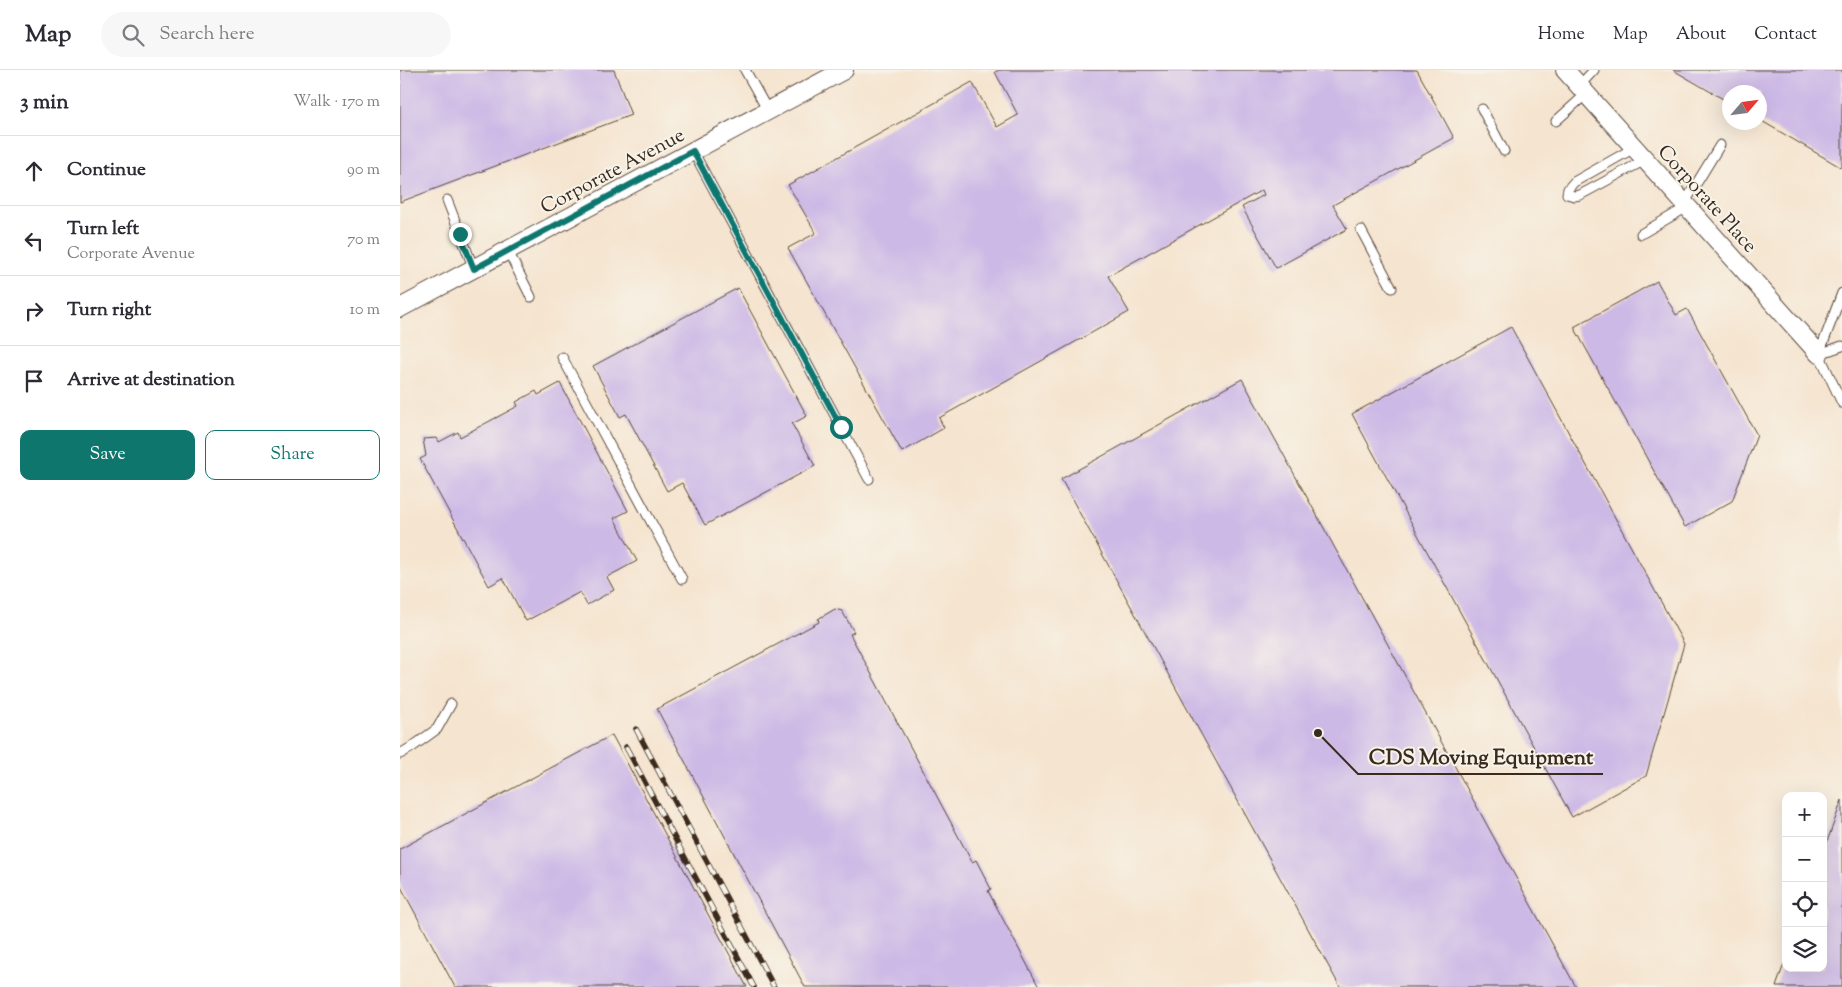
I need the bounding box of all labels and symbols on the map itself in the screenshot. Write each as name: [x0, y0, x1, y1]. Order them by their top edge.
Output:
north arrow: [1722, 85, 1767, 130]
street label: Corporate Avenue: [536, 122, 691, 223]
street label: Corporate Place: [1649, 139, 1763, 260]
route end: [449, 223, 472, 246]
route start: [830, 416, 853, 439]
callout: CDS Moving Equipment: [1358, 738, 1603, 774]
text: CDS Moving Equipment: [1369, 744, 1594, 774]

